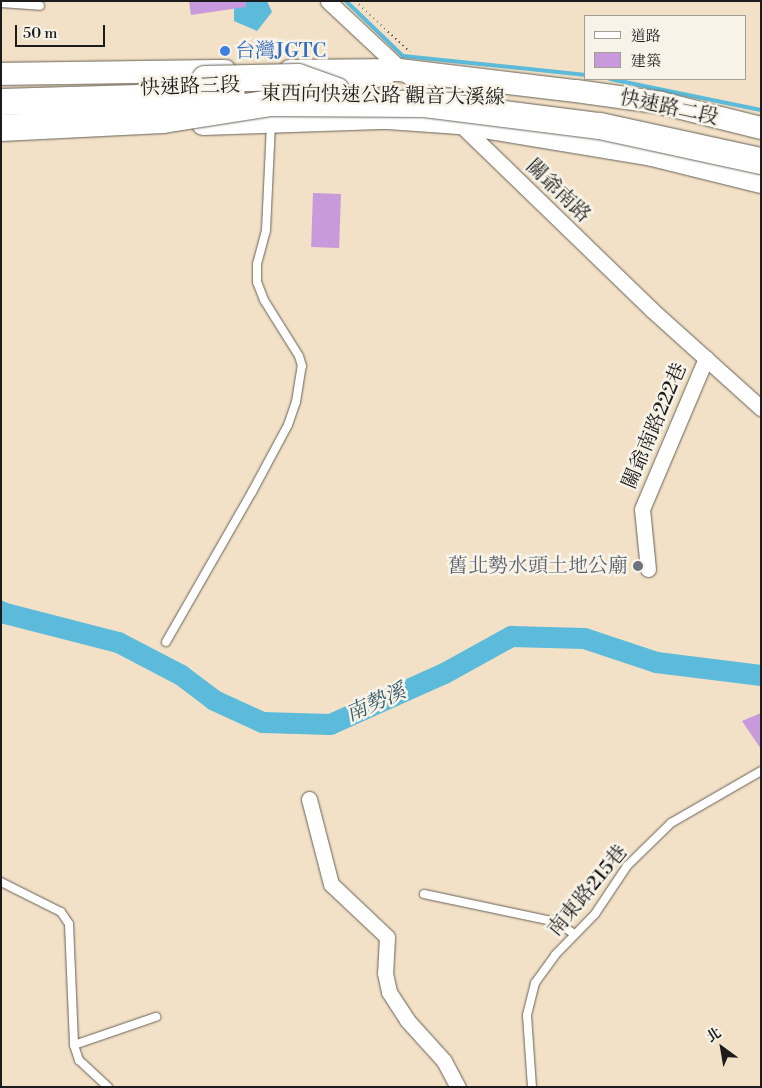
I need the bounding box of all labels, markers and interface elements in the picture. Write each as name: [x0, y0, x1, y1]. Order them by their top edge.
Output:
scale bar: [18, 15, 108, 47]
legend: [584, 15, 747, 80]
text: 50 m: [23, 24, 57, 43]
text: 道路: [631, 27, 661, 46]
place label: 台灣JGTC: [235, 39, 326, 63]
marker: 台灣JGTC: [219, 45, 231, 57]
text: 建築: [631, 52, 661, 71]
street label: 快速路三段: [140, 73, 240, 101]
street label: 東西向快速公路 觀音大溪線: [261, 82, 505, 110]
street label: 快速路二段: [618, 86, 720, 130]
street label: 關爺南路: [521, 155, 595, 227]
street label: 關爺南路222巷: [618, 360, 692, 492]
place label: 舊北勢水頭土地公廟: [448, 554, 628, 578]
marker: 舊北勢水頭土地公廟: [632, 560, 644, 572]
water label: 南勢溪: [342, 679, 410, 727]
street label: 南東路215巷: [543, 841, 633, 941]
north arrow: [697, 1023, 747, 1073]
text: 北: [703, 1024, 725, 1047]

